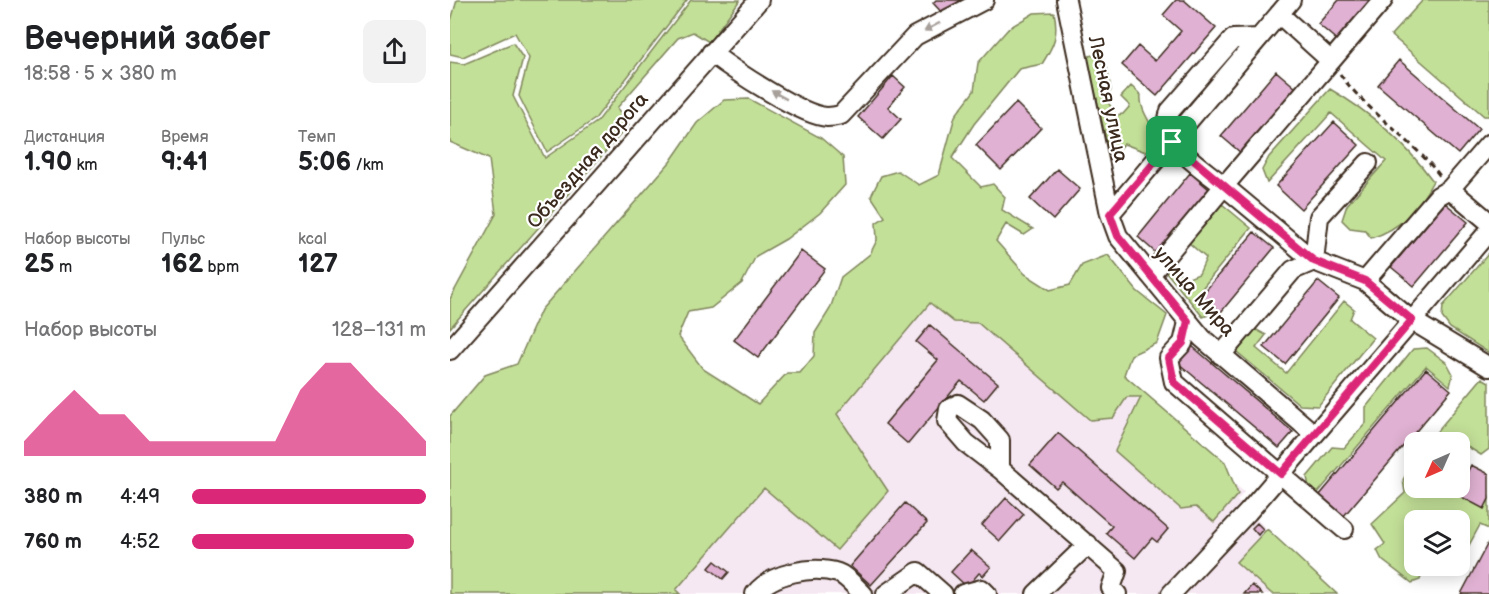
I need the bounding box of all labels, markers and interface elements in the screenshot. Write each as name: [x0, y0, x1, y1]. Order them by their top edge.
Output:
text: Вечерний забег: [24, 19, 271, 59]
button: share: [363, 20, 426, 83]
one-way arrow: [924, 22, 941, 32]
street label: Лесная улица: [1083, 33, 1133, 165]
text: 18:58 · 5 × 380 m: [24, 62, 177, 86]
street label: Объездная дорога: [522, 88, 654, 234]
one-way arrow: [770, 90, 787, 100]
pin: [1146, 116, 1197, 167]
icon: arrive: [1155, 125, 1188, 158]
text: Дистанция: [24, 128, 105, 147]
text: Время: [161, 128, 209, 147]
text: Темп: [298, 128, 336, 147]
text: 1.90: [24, 147, 72, 178]
text: 9:41: [161, 147, 208, 178]
text: 5:06: [298, 147, 351, 178]
text: km: [72, 156, 98, 175]
text: /km: [351, 156, 384, 175]
text: Набор высоты: [24, 230, 131, 249]
text: Пульс: [161, 230, 205, 249]
text: kcal: [298, 230, 327, 249]
street label: улица Мира: [1149, 242, 1240, 342]
text: 25: [24, 249, 55, 280]
text: 162: [161, 249, 203, 280]
text: 127: [298, 249, 338, 280]
text: m: [55, 258, 72, 277]
text: bpm: [203, 258, 239, 277]
text: Набор высоты: [24, 318, 157, 342]
text: 128–131 m: [332, 318, 426, 342]
north arrow: [1404, 432, 1470, 498]
map controls: [1404, 432, 1470, 576]
text: 380 m: [24, 485, 83, 509]
text: 4:49: [120, 485, 160, 509]
button: layers: [1404, 510, 1470, 576]
text: 760 m: [24, 530, 82, 554]
text: 4:52: [120, 530, 160, 554]

